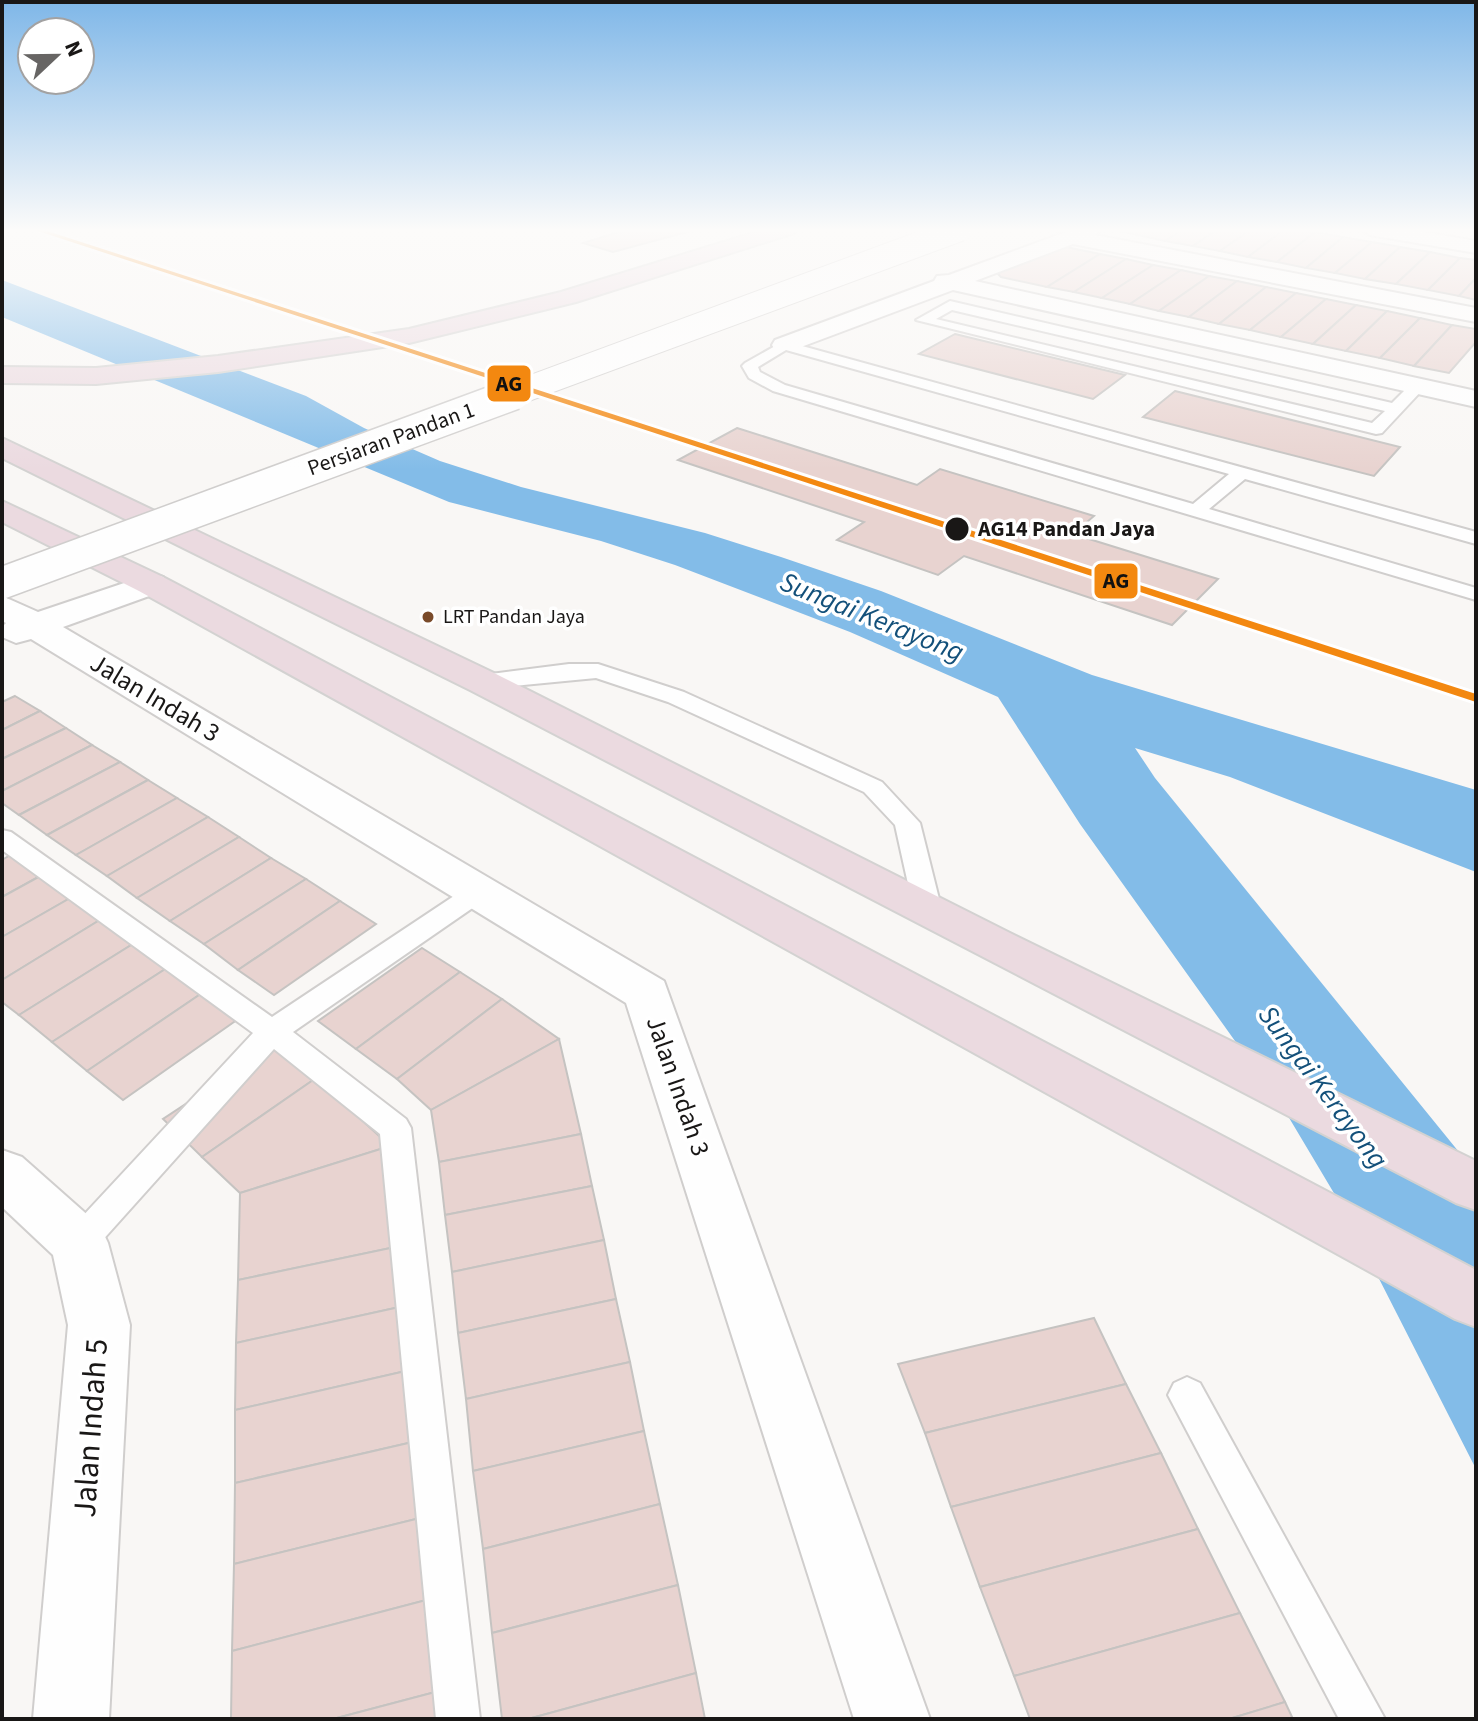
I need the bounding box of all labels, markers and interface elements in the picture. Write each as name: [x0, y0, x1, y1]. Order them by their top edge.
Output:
north arrow: [16, 16, 96, 96]
text: N: [56, 36, 91, 62]
line badge: AG: [486, 364, 532, 403]
text: AG: [495, 368, 522, 400]
street label: Persiaran Pandan 1: [303, 394, 479, 484]
place label: AG14 Pandan Jaya: [977, 513, 1155, 545]
marker: AG14 Pandan Jaya: [943, 515, 971, 543]
water label: Sungai Kerayong: [774, 562, 970, 672]
line badge: AG: [1093, 562, 1139, 600]
text: AG: [1102, 565, 1129, 597]
place label: LRT Pandan Jaya: [443, 603, 585, 631]
marker: LRT Pandan Jaya: [420, 609, 436, 625]
street label: Jalan Indah 3: [83, 645, 227, 751]
water label: Sungai Kerayong: [1248, 997, 1398, 1177]
street label: Jalan Indah 3: [637, 1011, 719, 1161]
street label: Jalan Indah 5: [62, 1337, 120, 1519]

